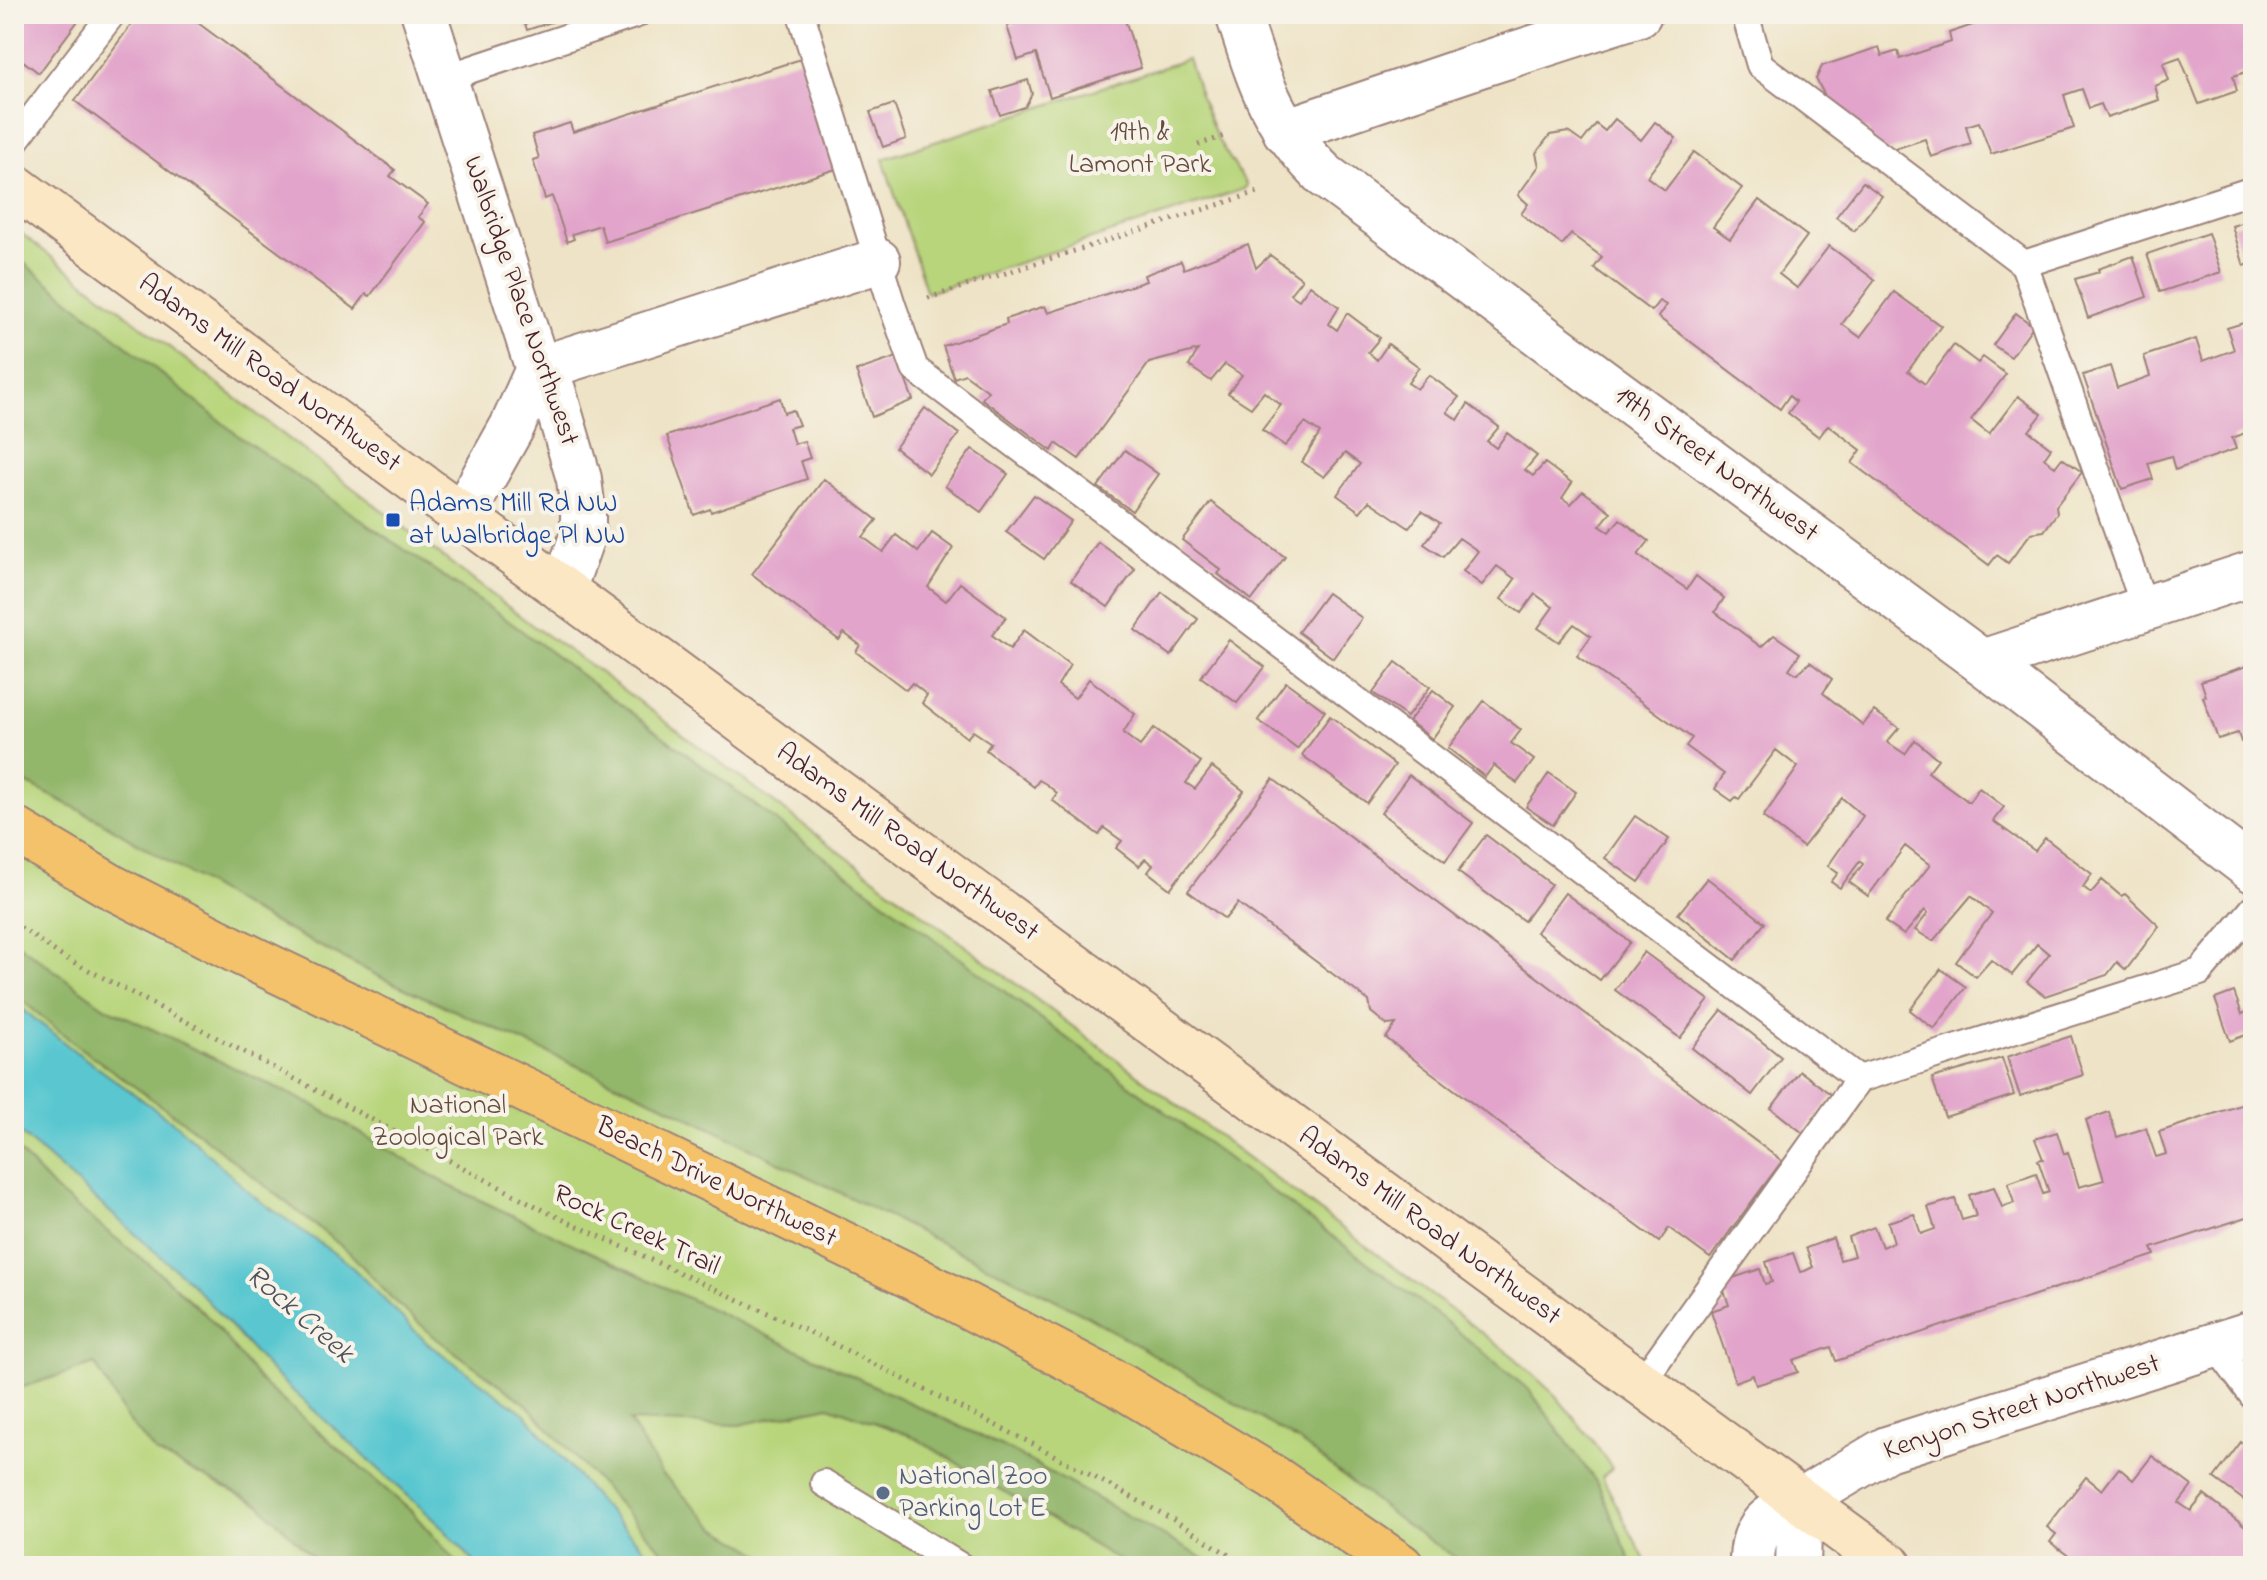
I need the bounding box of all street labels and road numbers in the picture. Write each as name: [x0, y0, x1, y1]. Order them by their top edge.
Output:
street label: Walbridge Place Northwest: [451, 151, 589, 451]
street label: Adams Mill Road Northwest: [129, 264, 409, 484]
street label: 19th Street Northwest: [1605, 377, 1827, 553]
street label: Adams Mill Road Northwest: [767, 733, 1047, 953]
street label: Beach Drive Northwest: [587, 1106, 844, 1259]
street label: Adams Mill Road Northwest: [1289, 1117, 1569, 1337]
street label: Rock Creek Trail: [546, 1174, 726, 1288]
street label: Kenyon Street Northwest: [1878, 1344, 2166, 1472]

